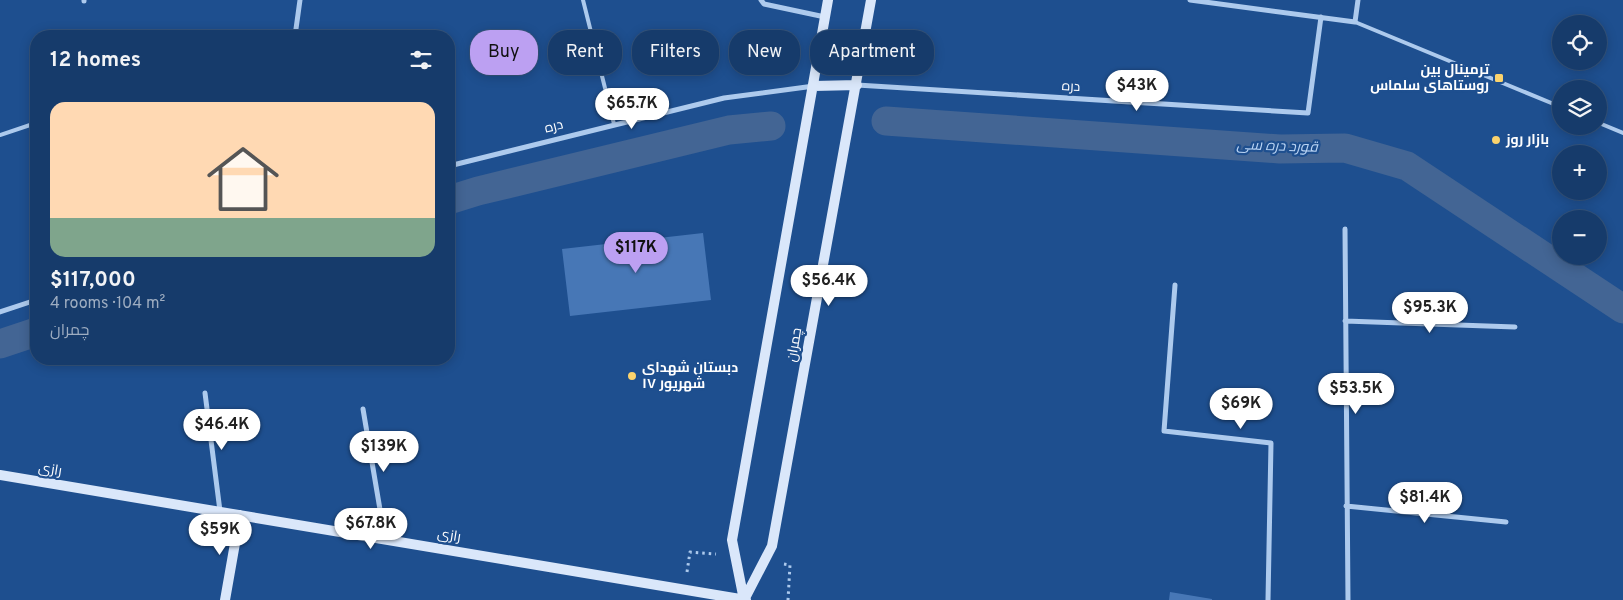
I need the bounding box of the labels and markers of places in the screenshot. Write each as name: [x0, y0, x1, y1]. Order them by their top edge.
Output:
place label: ترمینال بین روستاهای سلماس: [1370, 62, 1490, 95]
pin: $43K: [1107, 70, 1167, 112]
marker: ترمینال بین روستاهای سلماس: [1493, 72, 1505, 84]
pin: $65.7K: [591, 88, 673, 130]
place label: بازار روز: [1505, 132, 1549, 149]
marker: بازار روز: [1490, 134, 1502, 146]
pin: $117K: [601, 232, 671, 274]
pin: $56.4K: [788, 264, 870, 307]
pin: $95.3K: [1389, 292, 1471, 334]
place label: دبستان شهدای ۱۷ شهریور: [642, 359, 738, 393]
marker: دبستان شهدای ۱۷ شهریور: [626, 370, 638, 382]
pin: $53.5K: [1315, 372, 1397, 415]
pin: $69K: [1211, 388, 1271, 430]
pin: $46.4K: [181, 408, 263, 451]
pin: $139K: [349, 430, 419, 473]
pin: $81.4K: [1384, 482, 1466, 524]
pin: $67.8K: [330, 508, 412, 550]
pin: $59K: [190, 514, 250, 556]

